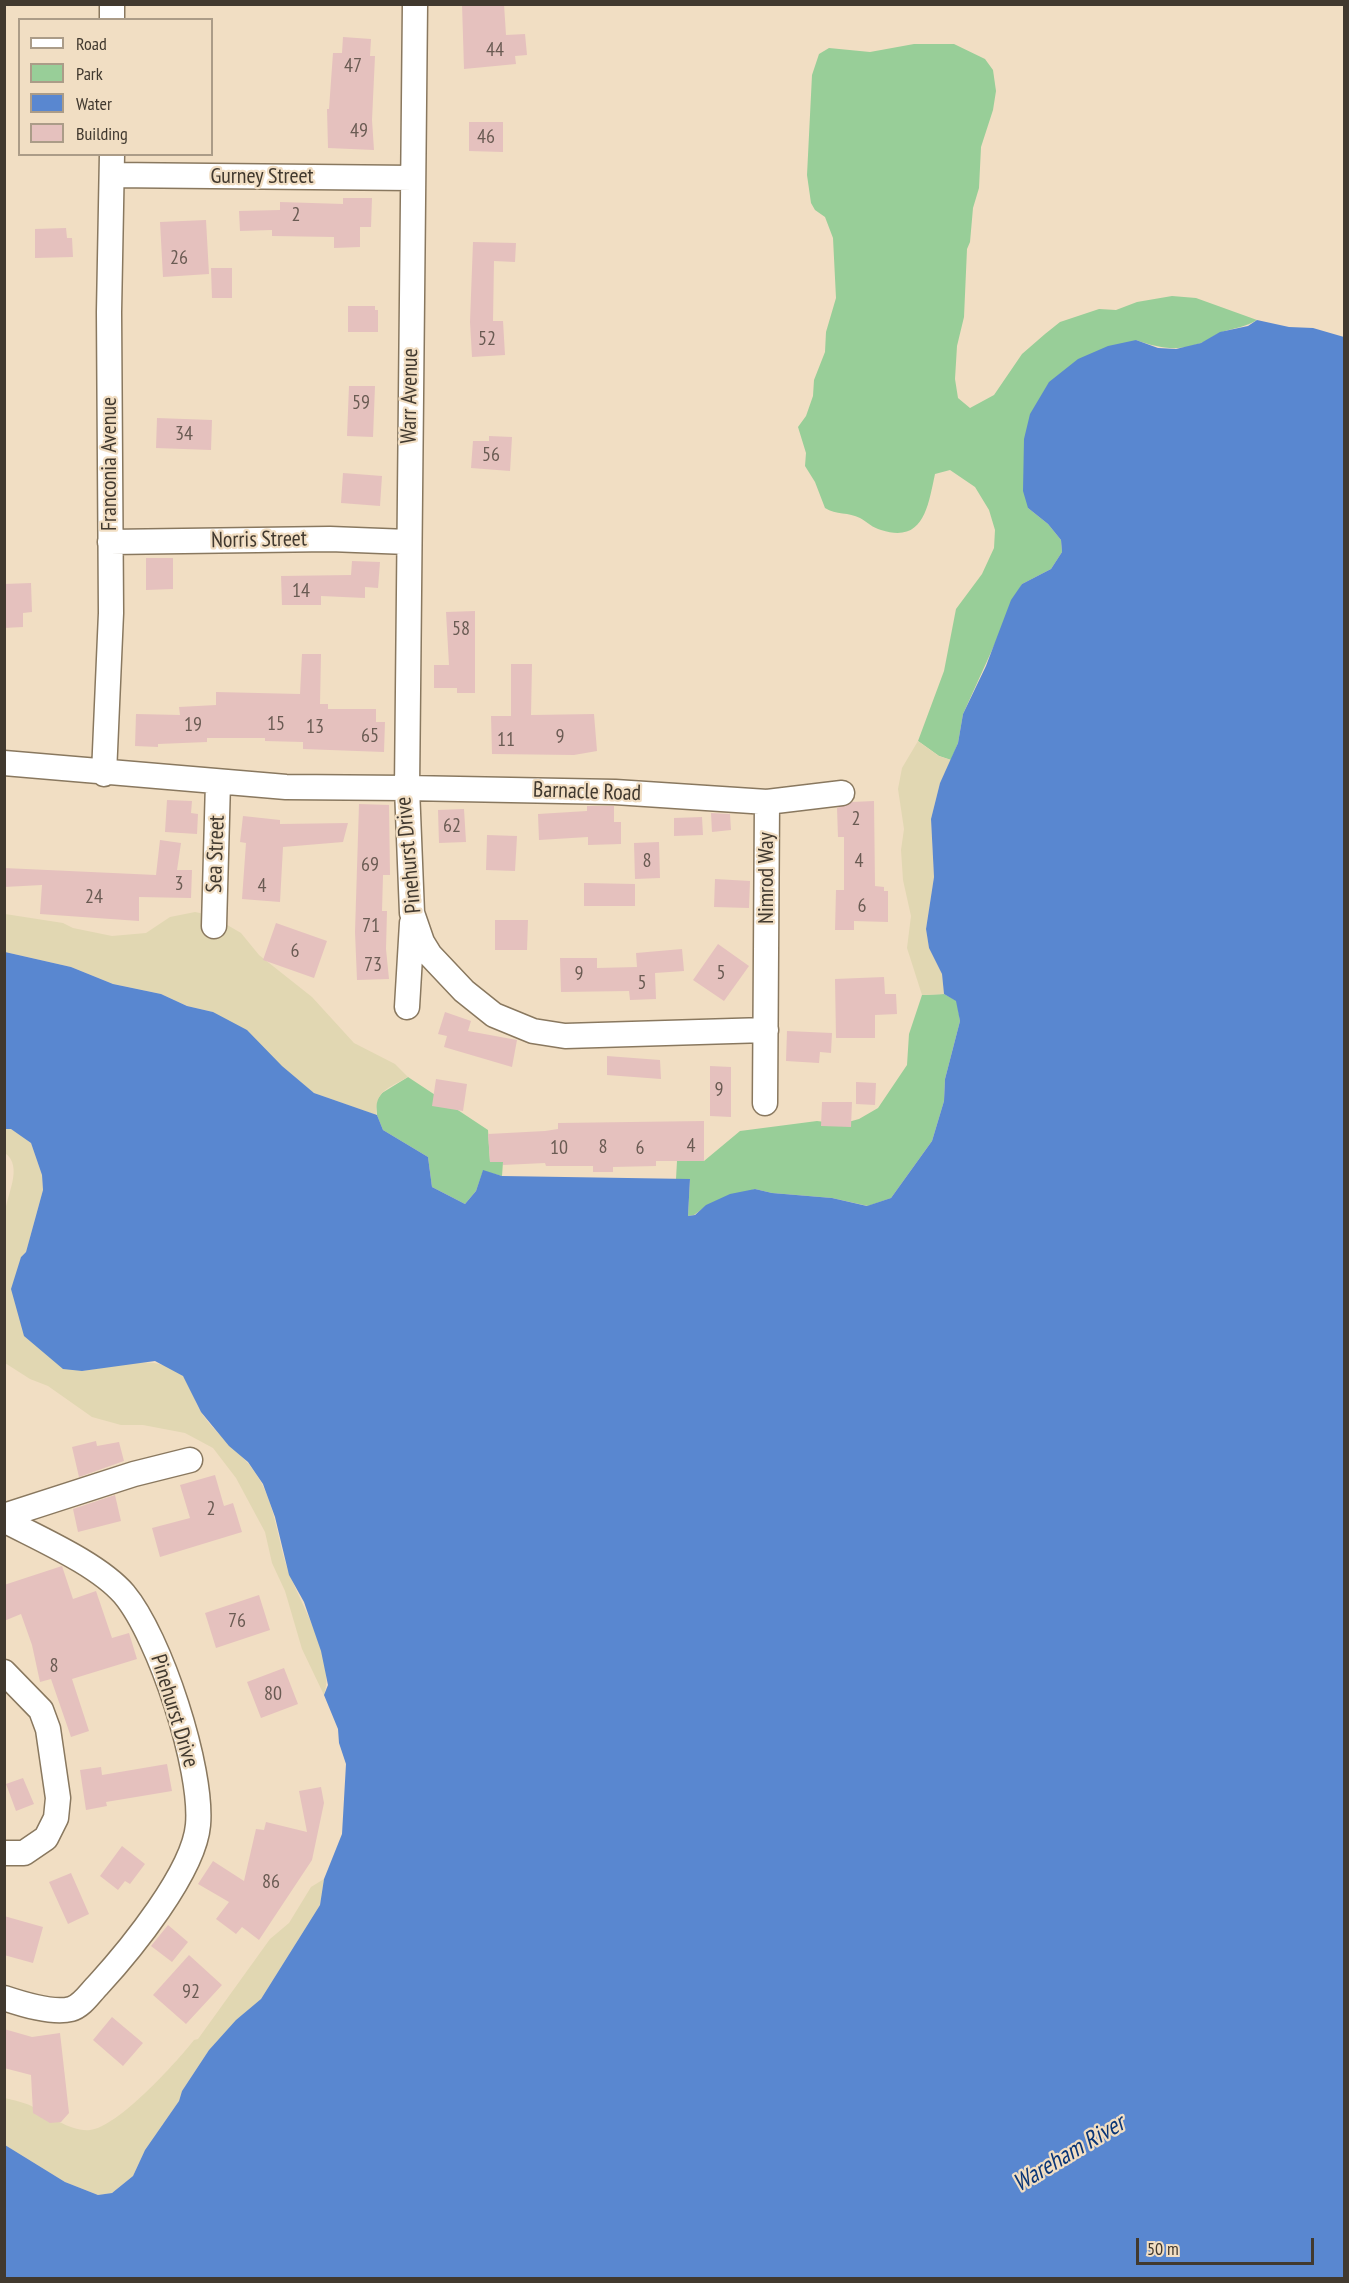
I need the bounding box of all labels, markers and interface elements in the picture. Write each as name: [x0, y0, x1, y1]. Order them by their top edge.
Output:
legend: [18, 18, 213, 156]
text: Road: [76, 32, 107, 55]
house number: 44: [486, 38, 504, 62]
house number: 47: [344, 54, 362, 78]
text: Park: [76, 62, 103, 85]
text: Water: [76, 92, 112, 115]
house number: 49: [350, 119, 368, 143]
text: Building: [76, 122, 128, 145]
house number: 46: [477, 125, 495, 149]
street label: Gurney Street: [210, 164, 314, 190]
house number: 2: [292, 203, 300, 227]
house number: 26: [170, 246, 188, 270]
house number: 52: [478, 327, 496, 351]
street label: Warr Avenue: [396, 348, 424, 444]
house number: 59: [352, 391, 370, 415]
street label: Franconia Avenue: [97, 397, 123, 531]
house number: 34: [175, 422, 193, 446]
house number: 56: [482, 443, 500, 467]
street label: Norris Street: [211, 526, 307, 554]
house number: 14: [292, 579, 310, 603]
house number: 58: [452, 617, 470, 641]
house number: 15: [267, 712, 285, 736]
house number: 19: [184, 713, 202, 737]
house number: 13: [306, 715, 324, 739]
house number: 65: [361, 724, 379, 748]
house number: 9: [556, 725, 564, 749]
house number: 11: [497, 728, 515, 752]
street label: Barnacle Road: [533, 777, 641, 807]
street label: Pinehurst Drive: [391, 796, 427, 914]
house number: 2: [852, 807, 860, 831]
house number: 62: [443, 814, 461, 838]
street label: Sea Street: [201, 815, 231, 893]
street label: Nimrod Way: [754, 832, 780, 924]
house number: 8: [643, 849, 651, 873]
house number: 4: [855, 849, 863, 873]
house number: 69: [361, 853, 379, 877]
house number: 3: [175, 872, 183, 896]
house number: 4: [258, 874, 266, 898]
house number: 24: [85, 885, 103, 909]
house number: 6: [858, 894, 866, 918]
house number: 71: [362, 914, 380, 938]
house number: 6: [291, 939, 299, 963]
house number: 73: [364, 953, 382, 977]
house number: 5: [717, 961, 725, 985]
house number: 9: [575, 962, 583, 986]
house number: 5: [638, 971, 646, 995]
house number: 9: [715, 1078, 723, 1102]
house number: 4: [687, 1134, 695, 1158]
house number: 8: [599, 1135, 607, 1159]
house number: 10: [550, 1136, 568, 1160]
house number: 6: [636, 1136, 644, 1160]
house number: 2: [207, 1497, 215, 1521]
house number: 76: [228, 1609, 246, 1633]
street label: Pinehurst Drive: [144, 1651, 204, 1771]
house number: 8: [50, 1654, 58, 1678]
house number: 80: [264, 1682, 282, 1706]
house number: 86: [262, 1870, 280, 1894]
house number: 92: [182, 1980, 200, 2004]
water label: Wareham River: [1008, 2110, 1130, 2198]
scale bar: [1139, 2226, 1318, 2264]
text: 50 m: [1147, 2237, 1179, 2260]

